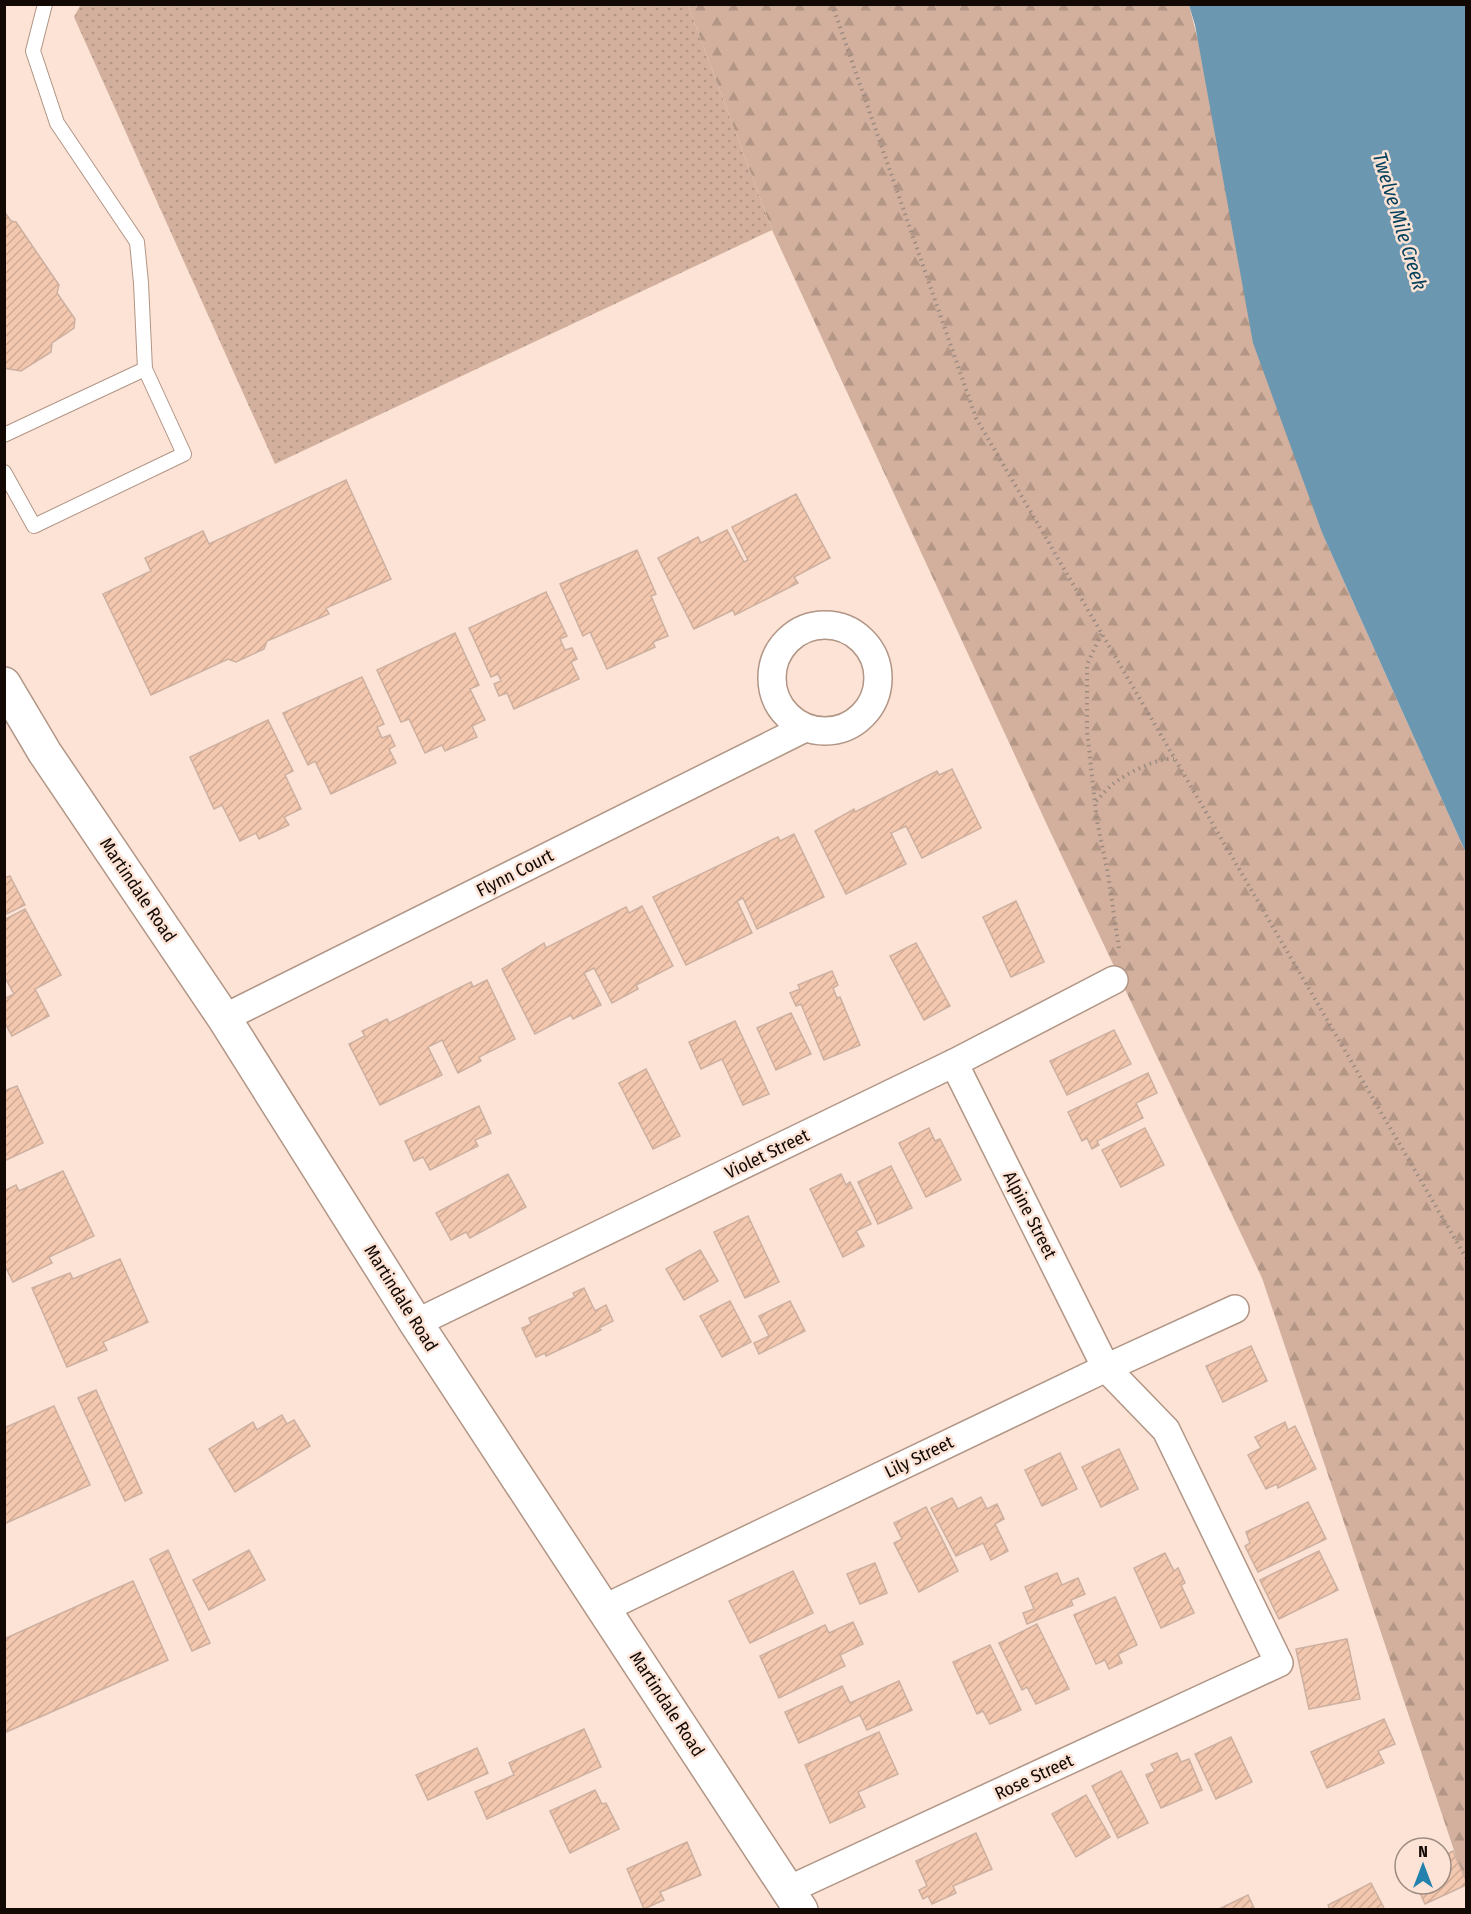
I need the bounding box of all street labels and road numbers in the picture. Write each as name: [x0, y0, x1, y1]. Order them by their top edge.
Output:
street label: Martindale Road: [95, 834, 181, 946]
street label: Flynn Court: [473, 844, 557, 902]
street label: Violet Street: [721, 1124, 813, 1184]
street label: Alpine Street: [999, 1168, 1061, 1263]
street label: Martindale Road: [360, 1241, 442, 1355]
street label: Lily Street: [881, 1431, 957, 1483]
street label: Martindale Road: [625, 1647, 709, 1761]
street label: Rose Street: [991, 1749, 1077, 1805]

